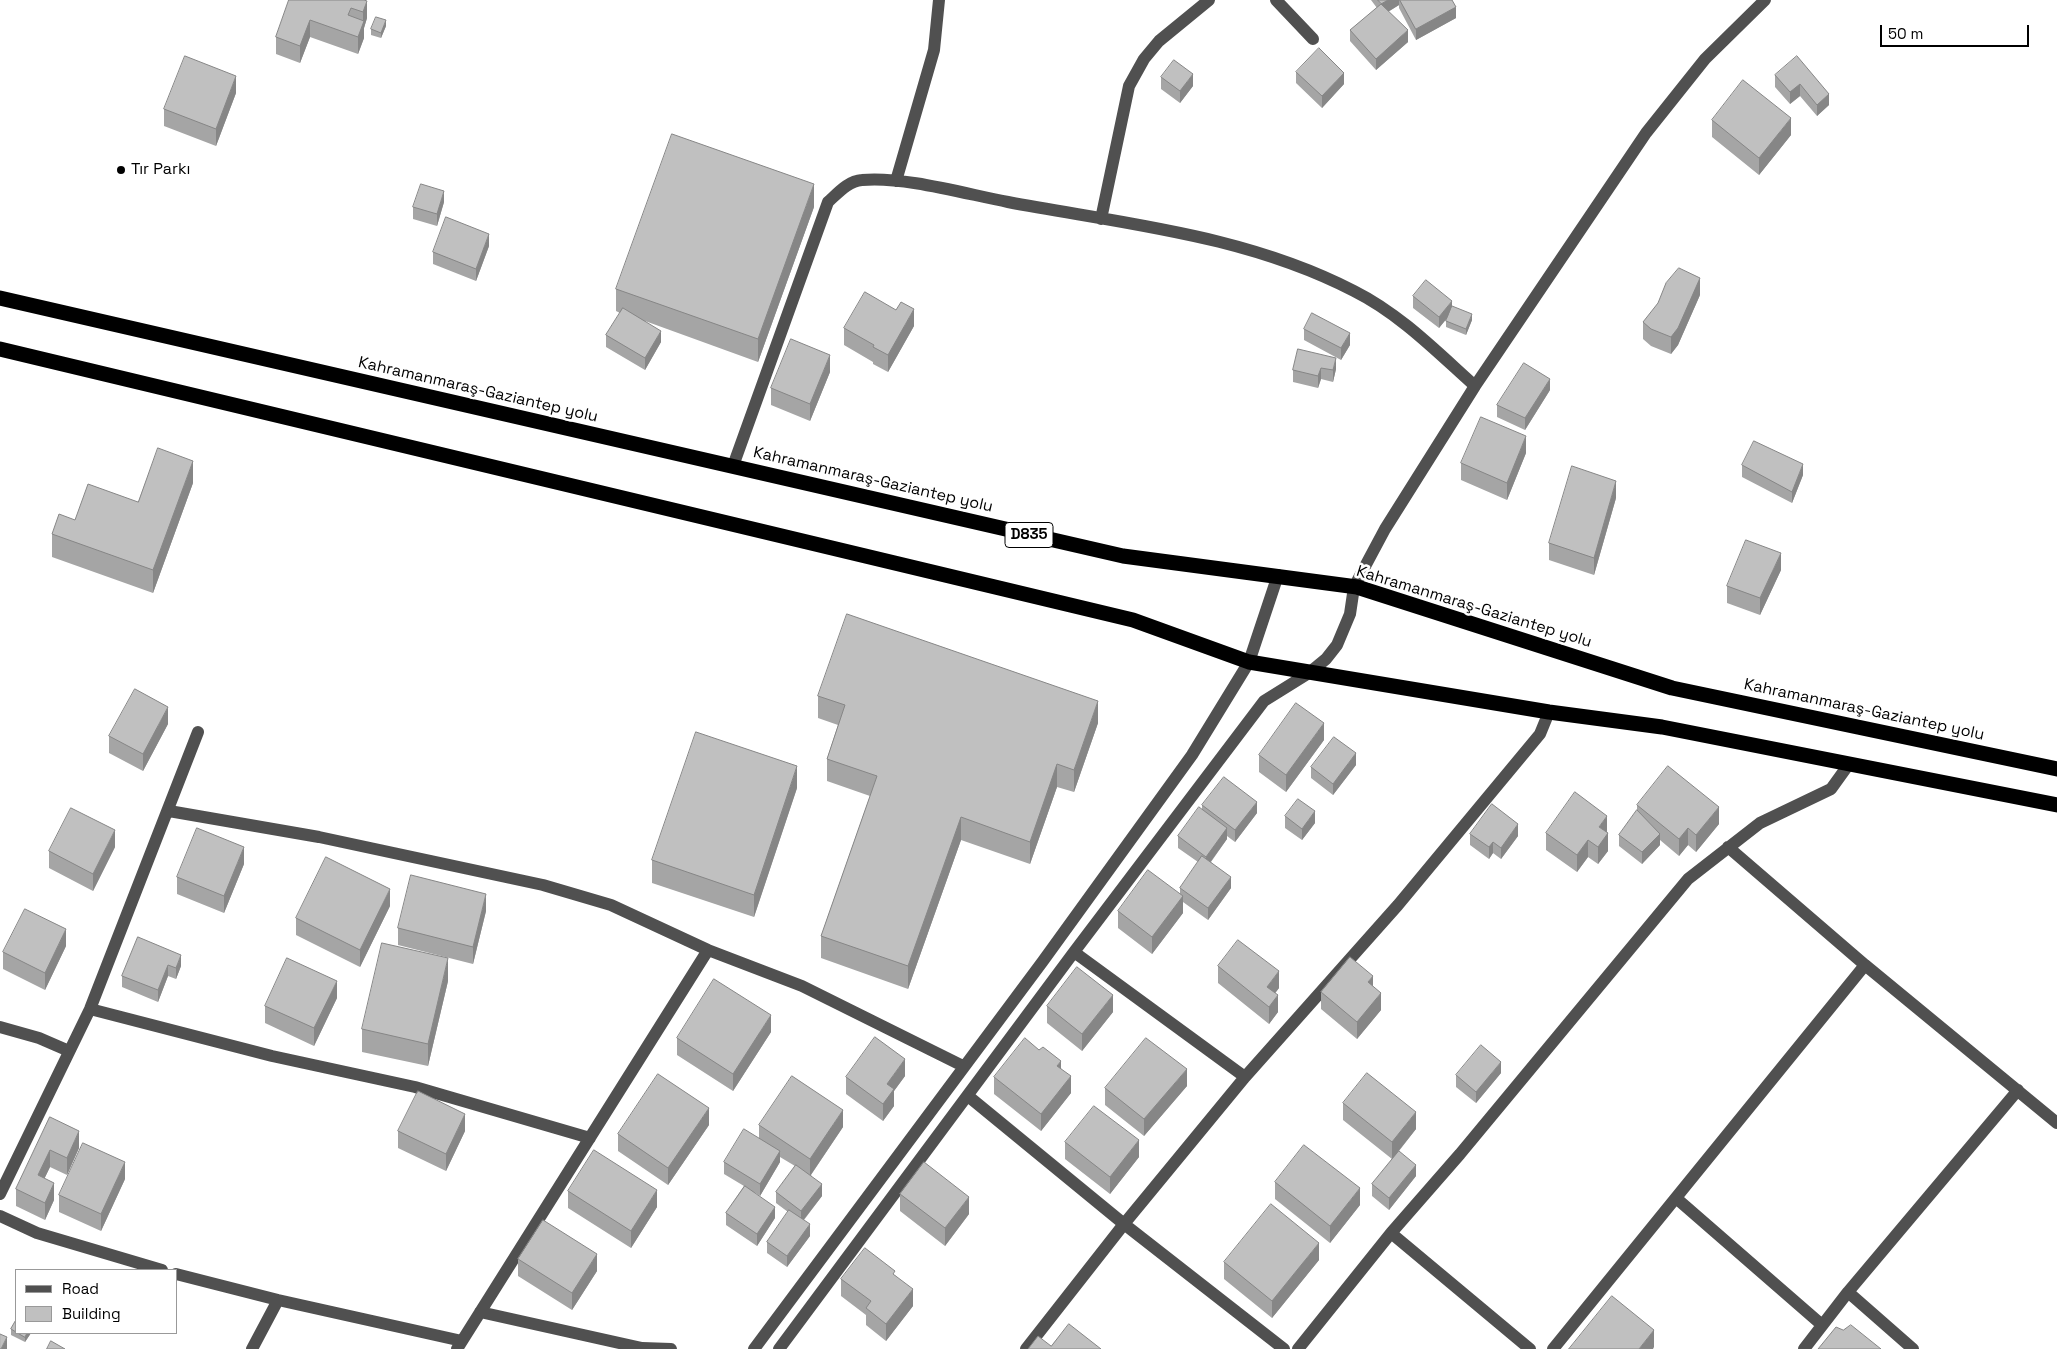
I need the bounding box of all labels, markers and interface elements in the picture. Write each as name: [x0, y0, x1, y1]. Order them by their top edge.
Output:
scale bar: [1882, 15, 2031, 47]
text: 50 m: [1888, 24, 1923, 43]
place label: Tır Parkı: [131, 160, 190, 180]
marker: Tır Parkı: [115, 164, 127, 176]
street label: Kahramanmaraş-Gaziantep yolu: [356, 353, 600, 427]
street label: Kahramanmaraş-Gaziantep yolu: [751, 443, 995, 517]
road number: D835: [1005, 522, 1053, 548]
street label: Kahramanmaraş-Gaziantep yolu: [1354, 562, 1594, 652]
street label: Kahramanmaraş-Gaziantep yolu: [1742, 675, 1986, 745]
legend: [15, 1269, 178, 1334]
text: Road: [62, 1279, 99, 1298]
text: Building: [62, 1304, 121, 1323]

